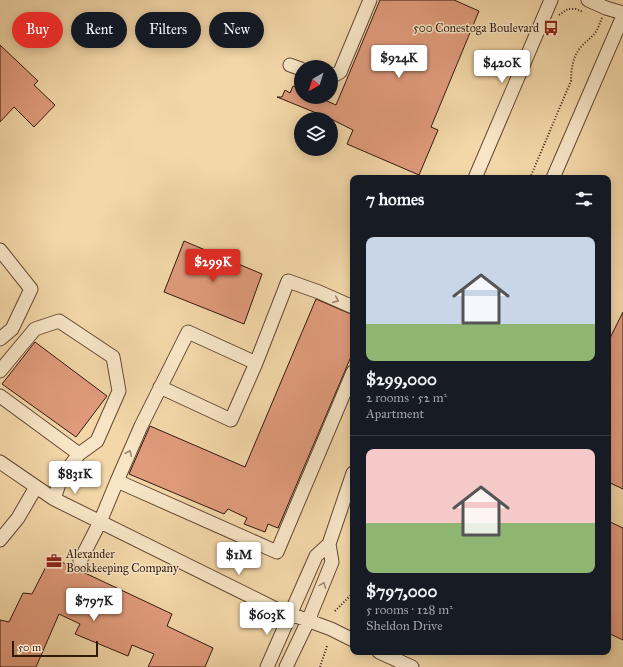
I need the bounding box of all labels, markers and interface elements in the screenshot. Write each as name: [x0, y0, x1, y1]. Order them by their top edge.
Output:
chip: Buy: [12, 12, 63, 48]
chip: Rent: [71, 12, 127, 48]
chip: Filters: [135, 12, 201, 48]
chip: New: [209, 12, 264, 48]
bus stop icon: 500 Conestoga Boulevard: [542, 19, 560, 37]
place label: 500 Conestoga Boulevard: [413, 21, 539, 36]
pin: $924K: [371, 45, 427, 79]
text: $924K: [380, 50, 418, 66]
pin: $420K: [474, 50, 530, 84]
text: $420K: [483, 55, 521, 71]
north arrow: [294, 60, 338, 104]
map controls: [294, 60, 338, 156]
button: layers: [294, 112, 338, 156]
icon: filters: [573, 188, 595, 210]
text: 7 homes: [366, 189, 424, 210]
pin: $299K: [185, 249, 241, 283]
text: $299K: [194, 254, 232, 270]
icon: home: [445, 263, 517, 335]
one-way arrow: [332, 295, 340, 303]
text: $299,000: [366, 369, 437, 390]
text: 2 rooms · 52 m²: [366, 390, 447, 406]
text: Apartment: [366, 406, 424, 422]
one-way arrow: [124, 450, 132, 458]
pin: $831K: [47, 461, 103, 495]
text: $831K: [58, 466, 92, 482]
icon: home: [445, 475, 517, 547]
pin: $1M: [220, 542, 258, 576]
place label: Alexander Bookkeeping Company: [65, 547, 179, 576]
text: $1M: [226, 547, 252, 563]
office icon: Alexander Bookkeeping Company: [45, 552, 63, 570]
one-way arrow: [319, 581, 327, 588]
text: $797,000: [366, 581, 437, 602]
pin: $797K: [66, 588, 122, 622]
text: $797K: [75, 593, 113, 609]
pin: $603K: [239, 602, 295, 636]
text: 5 rooms · 128 m²: [366, 602, 453, 618]
text: $603K: [249, 607, 285, 623]
text: Sheldon Drive: [366, 618, 443, 634]
scale bar: [12, 639, 98, 658]
text: 50 m: [18, 641, 41, 654]

